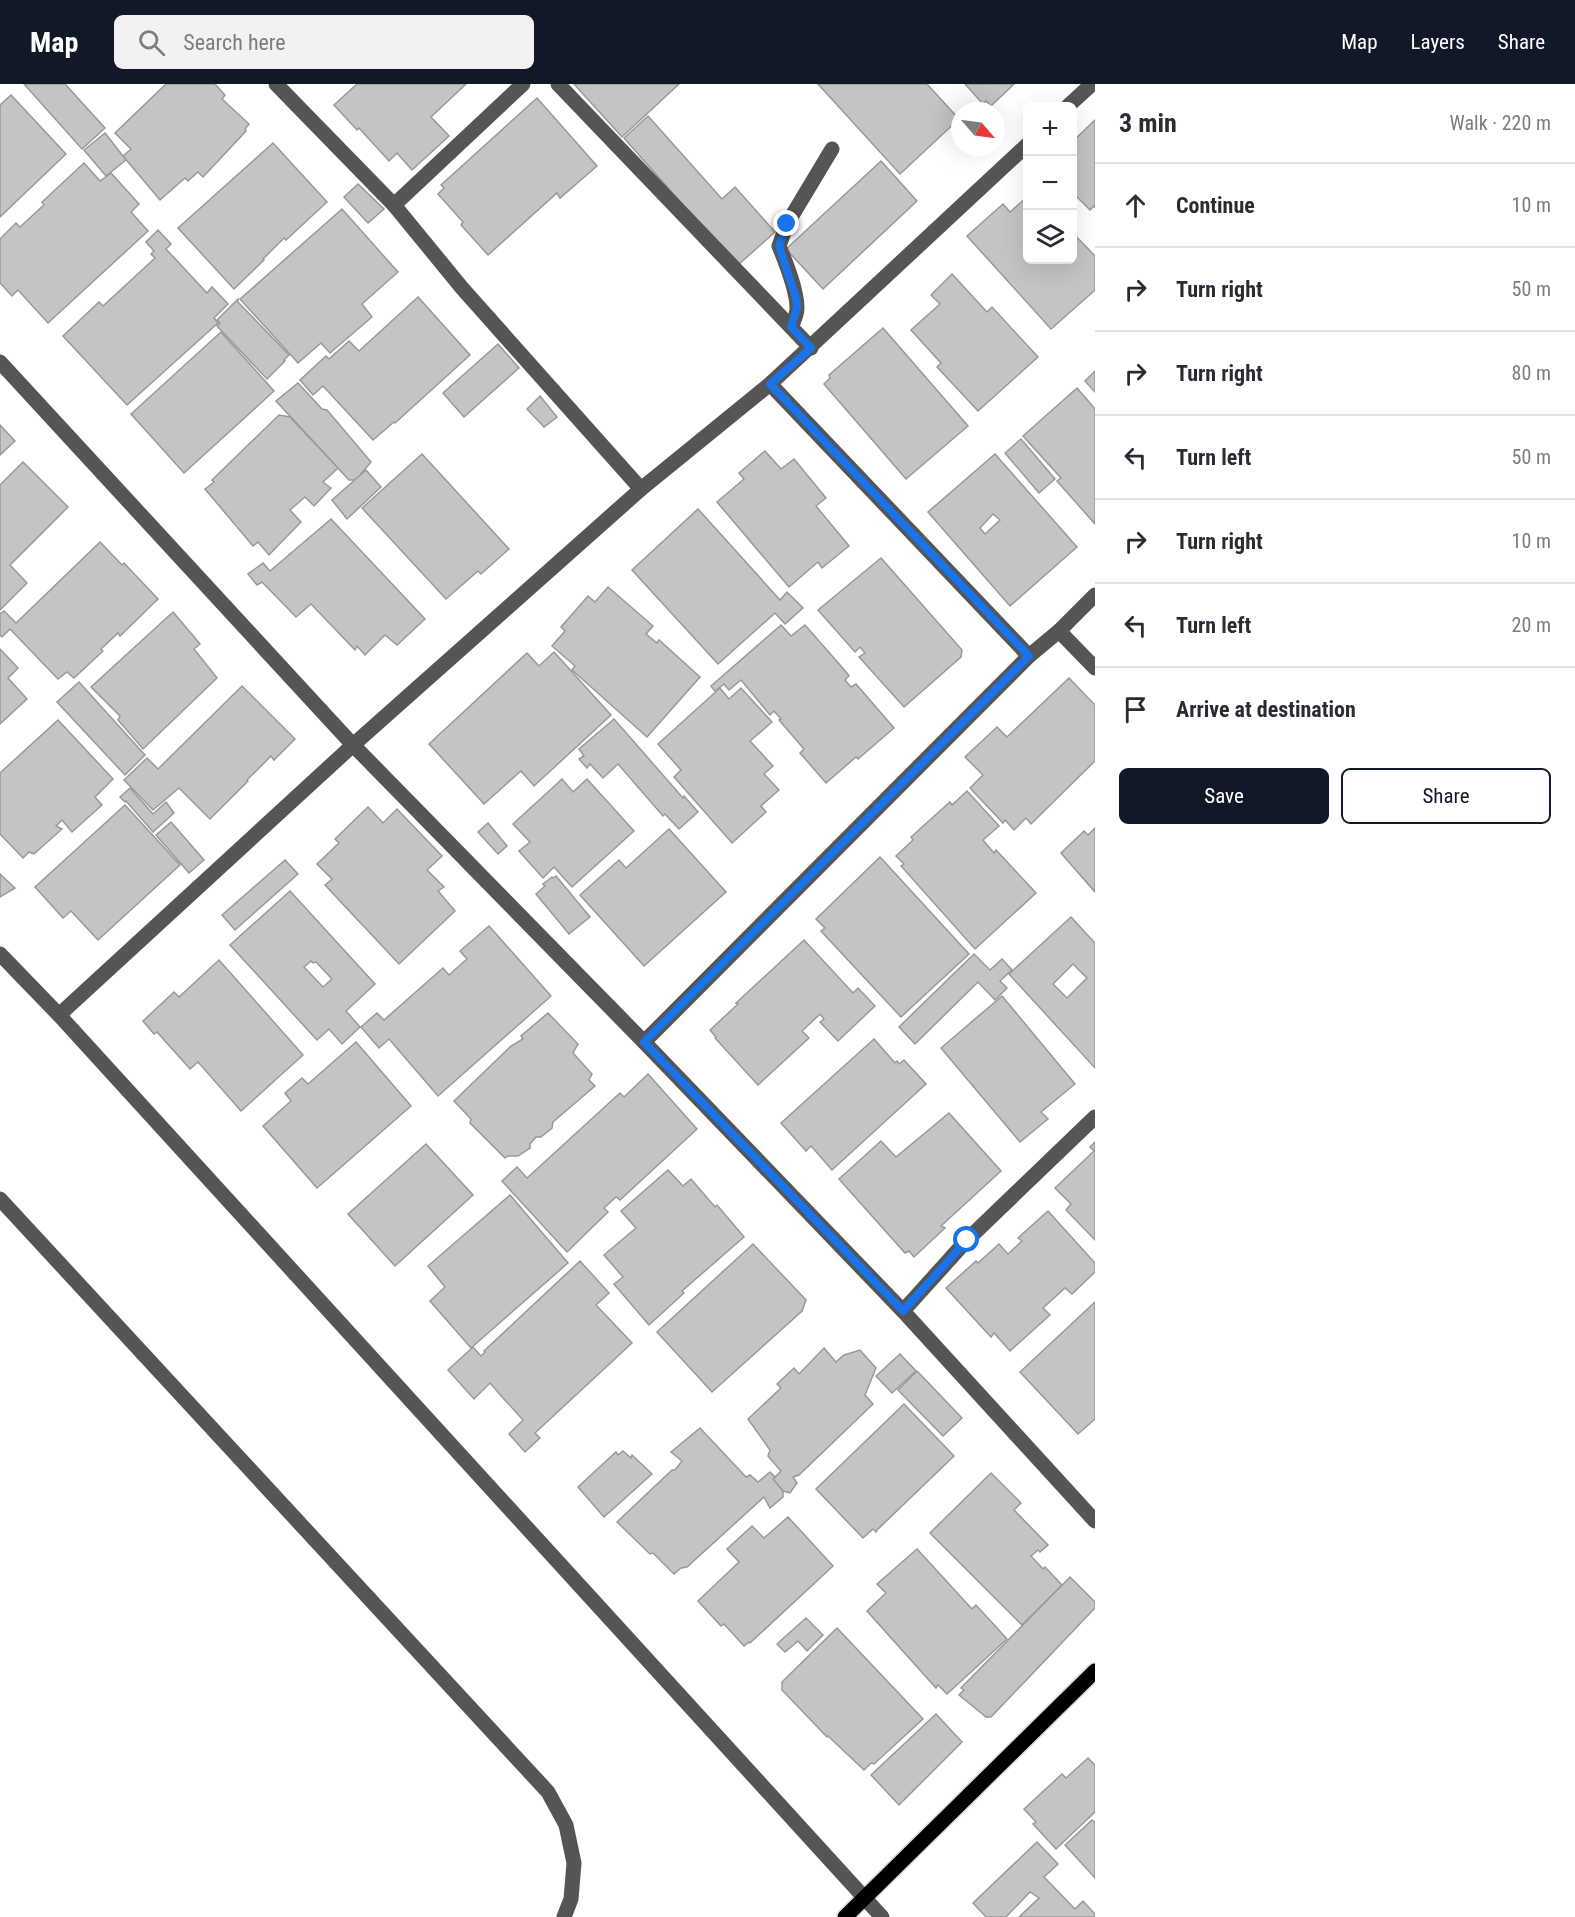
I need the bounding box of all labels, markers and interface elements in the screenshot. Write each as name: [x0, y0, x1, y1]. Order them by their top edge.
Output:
search box: [114, 15, 534, 69]
text: Map: [30, 26, 78, 59]
icon: search: [135, 26, 168, 59]
text: Search here: [183, 30, 286, 55]
text: Map: [1341, 30, 1378, 54]
text: Layers: [1411, 30, 1465, 54]
text: Share: [1498, 30, 1545, 54]
north arrow: [951, 102, 1005, 156]
map controls: [1023, 102, 1077, 264]
button: +: [1023, 102, 1077, 156]
text: 3 min: [1119, 108, 1177, 138]
text: Walk · 220 m: [1450, 111, 1551, 135]
button: −: [1023, 156, 1077, 210]
icon: ahead: [1119, 189, 1152, 222]
text: Continue: [1176, 193, 1255, 218]
text: 10 m: [1512, 193, 1551, 217]
route end: [773, 210, 799, 236]
button: layers: [1023, 210, 1077, 264]
icon: right: [1119, 273, 1152, 306]
text: Turn right: [1176, 277, 1263, 302]
text: 50 m: [1512, 277, 1551, 301]
icon: right: [1119, 357, 1152, 390]
text: Turn right: [1176, 361, 1263, 386]
text: 80 m: [1512, 361, 1551, 385]
icon: left: [1119, 441, 1152, 474]
text: Turn left: [1176, 445, 1251, 470]
text: 50 m: [1512, 445, 1551, 469]
icon: right: [1119, 525, 1152, 558]
text: Turn right: [1176, 529, 1263, 554]
text: 10 m: [1512, 529, 1551, 553]
icon: left: [1119, 609, 1152, 642]
text: Turn left: [1176, 613, 1251, 638]
text: 20 m: [1512, 613, 1551, 637]
icon: arrive: [1119, 693, 1152, 726]
text: Arrive at destination: [1176, 697, 1356, 722]
button: Save: [1119, 768, 1329, 824]
button: Share: [1341, 768, 1551, 824]
route start: [953, 1226, 979, 1252]

